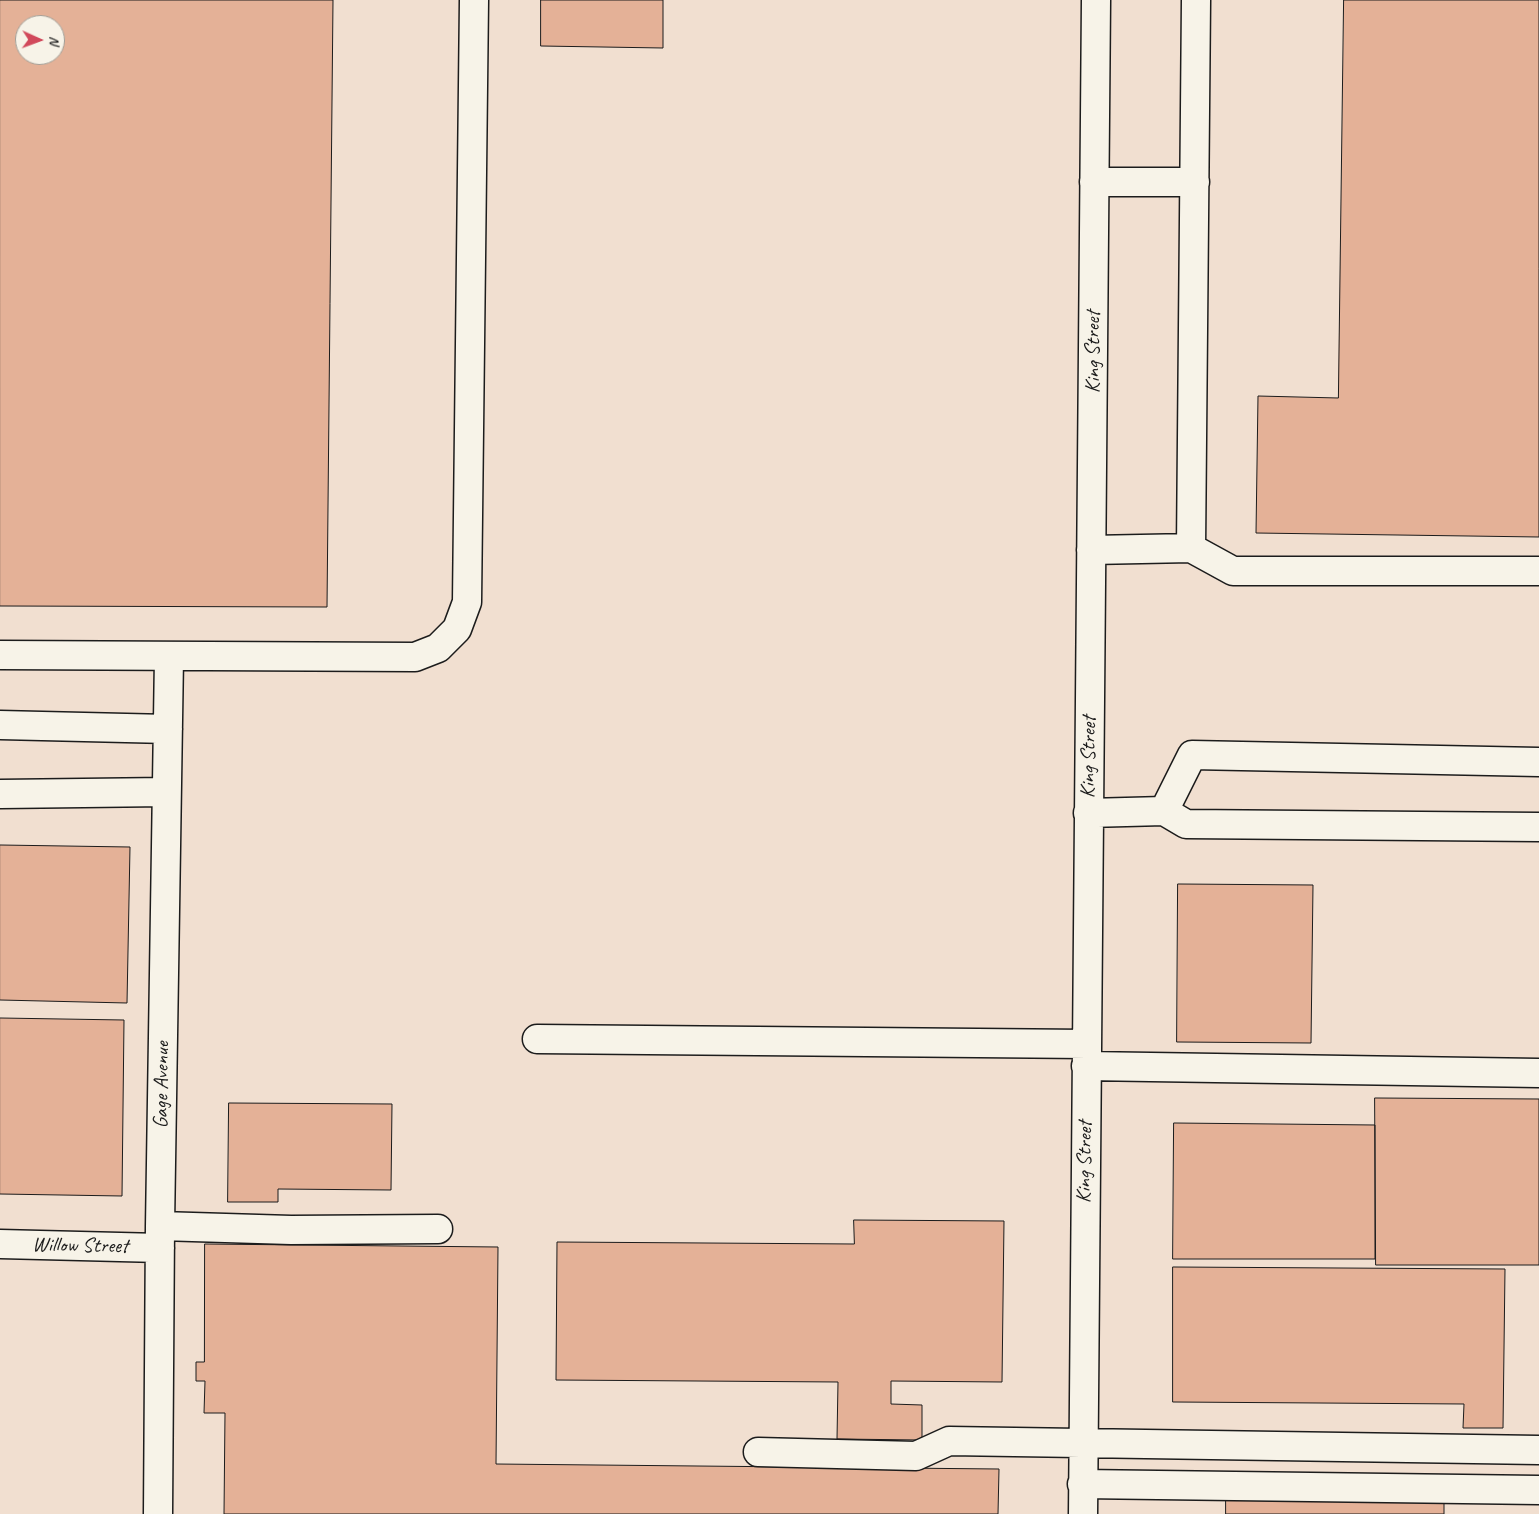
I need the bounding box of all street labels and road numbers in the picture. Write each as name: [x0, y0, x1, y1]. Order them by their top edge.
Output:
street label: King Street: [1080, 311, 1106, 393]
street label: King Street: [1076, 716, 1102, 798]
street label: Gage Avenue: [149, 1041, 175, 1129]
street label: King Street: [1072, 1121, 1098, 1203]
street label: Willow Street: [32, 1233, 128, 1259]

